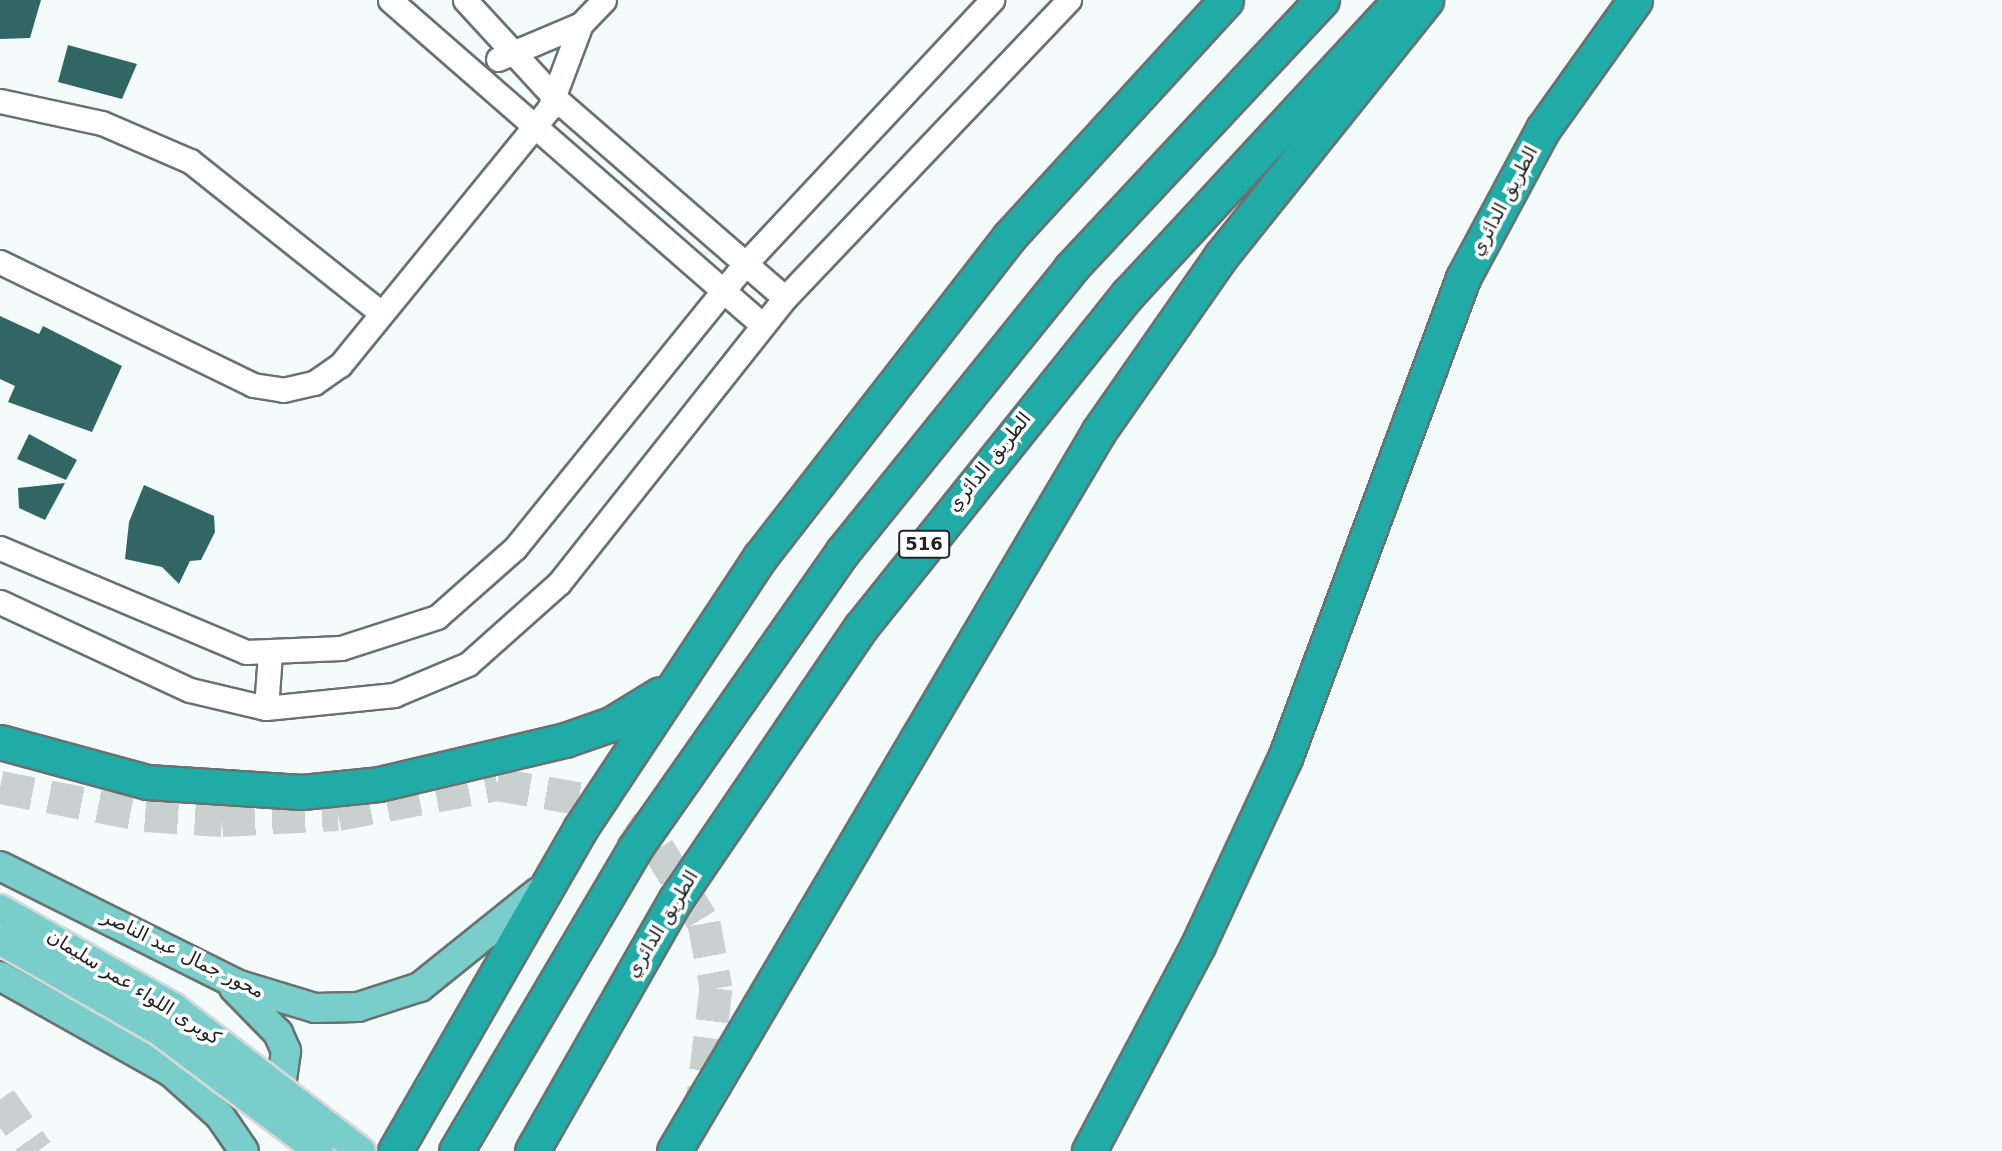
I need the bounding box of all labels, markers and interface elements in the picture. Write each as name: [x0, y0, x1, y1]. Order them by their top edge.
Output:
street label: الطريق الدائري: [1465, 142, 1543, 260]
street label: الطريق الدائري: [942, 408, 1036, 516]
road number: 516: [898, 530, 950, 558]
street label: الطريق الدائري: [621, 866, 703, 982]
street label: محور جمال عبد الناصر: [98, 905, 268, 1003]
street label: كوبرى اللواء عمر سليمان: [43, 924, 225, 1050]

